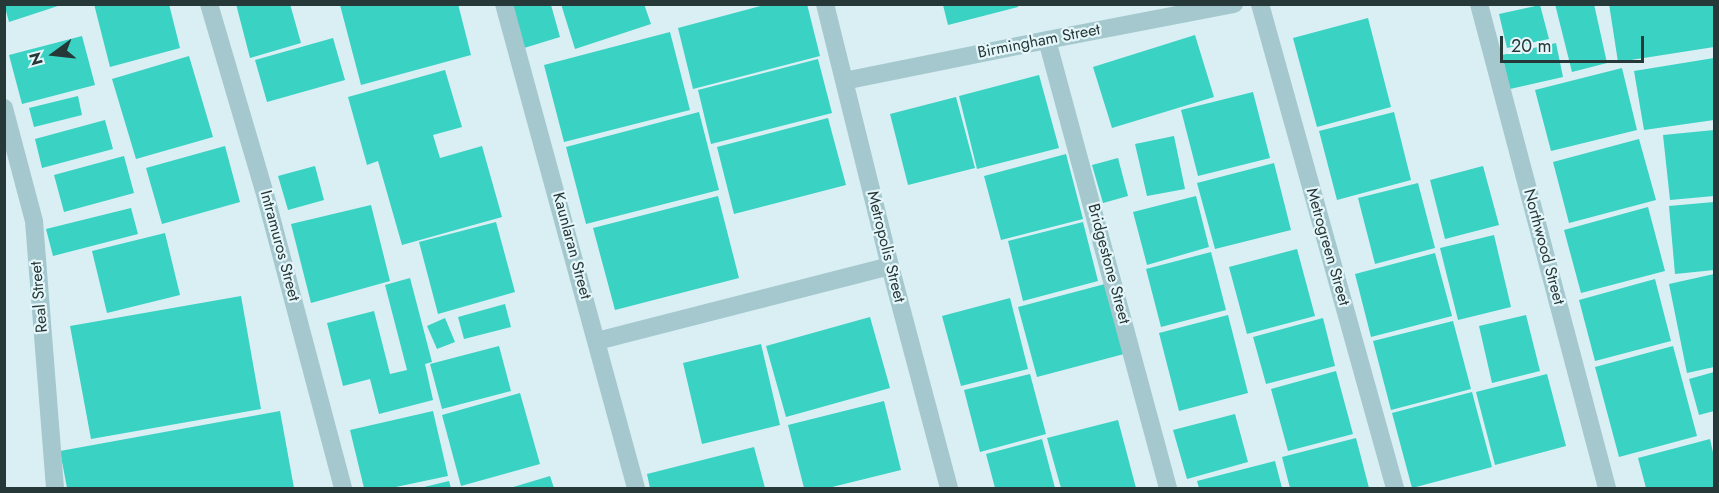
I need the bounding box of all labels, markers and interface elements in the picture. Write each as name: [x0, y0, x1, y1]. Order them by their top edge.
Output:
street label: Birmingham Street: [976, 21, 1102, 63]
north arrow: [24, 24, 84, 84]
scale bar: [1503, 24, 1647, 62]
text: 20 m: [1511, 33, 1551, 59]
text: N: [23, 50, 49, 68]
street label: Metrogreen Street: [1301, 186, 1353, 308]
street label: Northwood Street: [1518, 187, 1568, 307]
street label: Intramuros Street: [255, 189, 303, 303]
street label: Metropolis Street: [862, 189, 908, 305]
street label: Kaunlaran Street: [548, 191, 594, 301]
street label: Bridgestone Street: [1083, 202, 1133, 326]
street label: Real Street: [27, 261, 53, 333]

